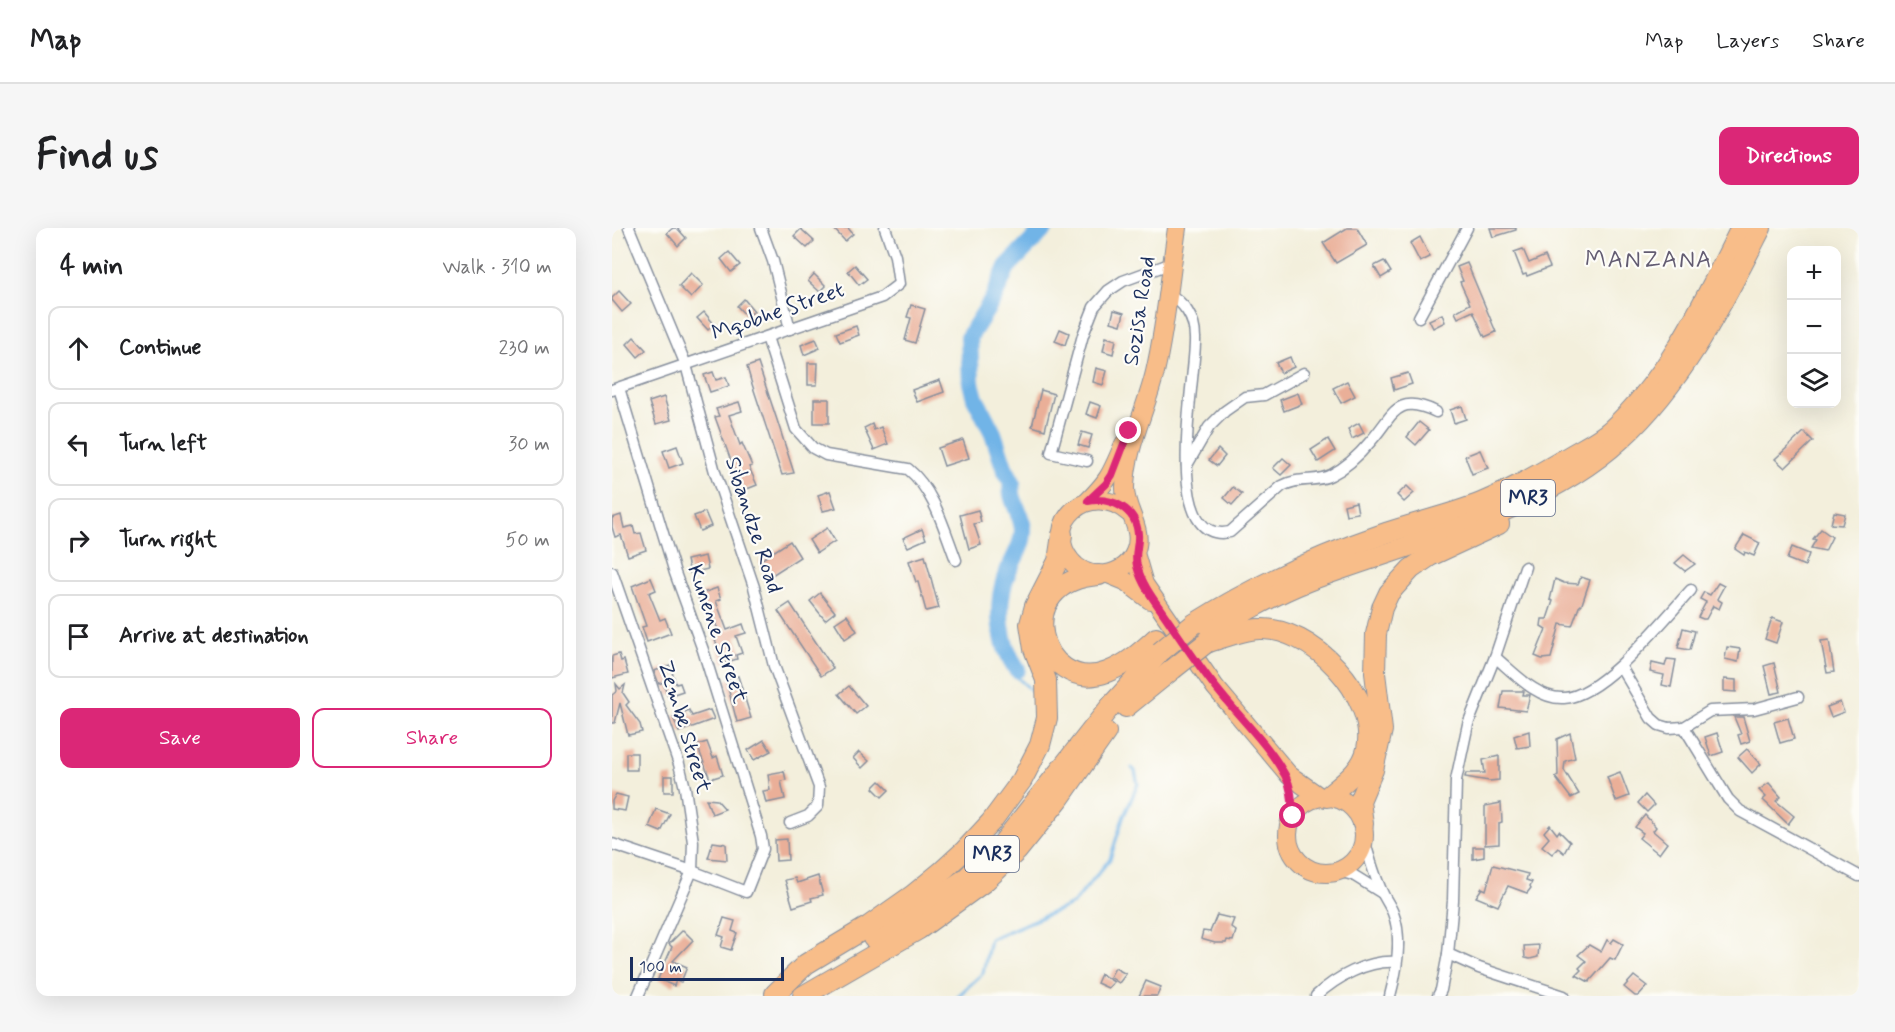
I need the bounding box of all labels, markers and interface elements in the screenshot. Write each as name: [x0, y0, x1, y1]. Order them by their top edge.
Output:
text: Map: [30, 23, 81, 60]
text: Map: [1645, 27, 1683, 55]
text: Layers: [1716, 27, 1779, 55]
text: Share: [1812, 27, 1865, 55]
button: Directions: [1719, 127, 1859, 185]
text: Find us: [36, 129, 158, 184]
district label: MANZANA: [1585, 245, 1713, 276]
map controls: [1787, 246, 1841, 408]
button: +: [1787, 246, 1841, 300]
text: 4 min: [60, 250, 123, 284]
text: Walk · 310 m: [442, 254, 552, 281]
street label: Sozisa Road: [1118, 254, 1162, 368]
street label: Mqobhe Street: [708, 276, 848, 348]
button: −: [1787, 300, 1841, 354]
icon: ahead: [62, 332, 95, 365]
text: Continue: [119, 334, 201, 362]
text: 230 m: [498, 335, 550, 362]
button: layers: [1787, 354, 1841, 408]
route end: [1115, 417, 1141, 443]
icon: left: [62, 428, 95, 461]
text: Turn left: [119, 430, 207, 458]
text: 30 m: [508, 431, 550, 458]
street label: Sibandze Road: [718, 453, 788, 597]
road number: MR3: [1501, 480, 1555, 516]
icon: right: [62, 524, 95, 557]
text: Turn right: [119, 526, 217, 554]
text: 50 m: [505, 527, 550, 554]
street label: Kunene Street: [680, 561, 754, 707]
icon: arrive: [62, 620, 95, 653]
text: Arrive at destination: [119, 622, 309, 650]
street label: Zembe Street: [650, 657, 718, 797]
button: Save: [60, 708, 300, 768]
button: Share: [312, 708, 552, 768]
route start: [1279, 802, 1305, 828]
road number: MR3: [965, 836, 1019, 872]
scale bar: [630, 954, 784, 982]
text: 100 m: [639, 957, 682, 978]

